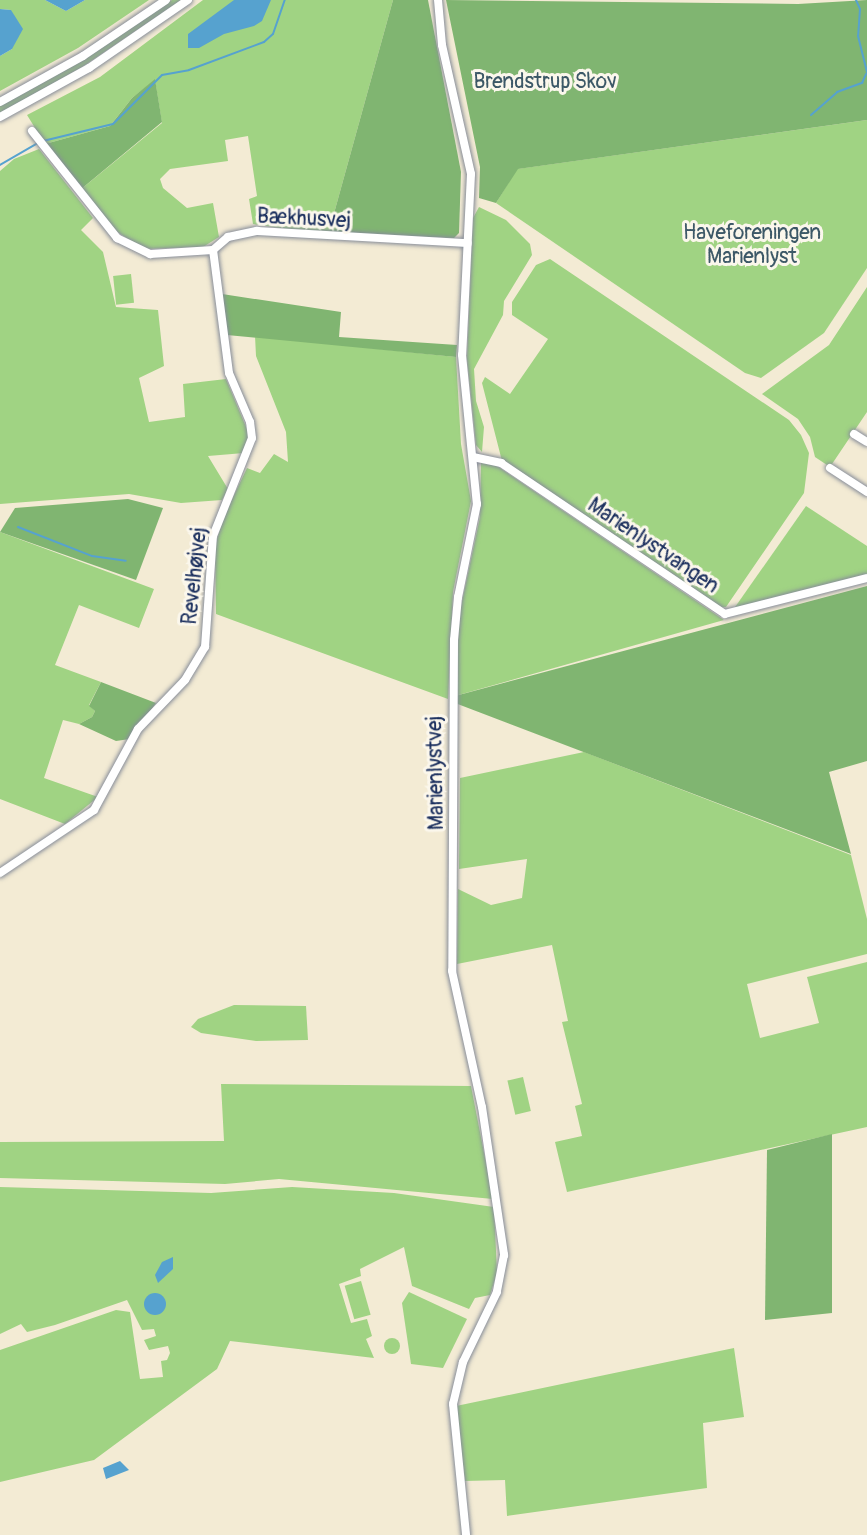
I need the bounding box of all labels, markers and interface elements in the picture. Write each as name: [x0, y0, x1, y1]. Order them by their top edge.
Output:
park label: Brendstrup Skov: [473, 69, 617, 95]
street label: Bækhusvej: [256, 204, 352, 234]
park label: Haveforeningen Marienlyst: [683, 220, 821, 270]
street label: Marienlystvangen: [583, 493, 723, 599]
street label: Revelhøjvej: [177, 526, 213, 626]
street label: Marienlystvej: [422, 716, 450, 830]

